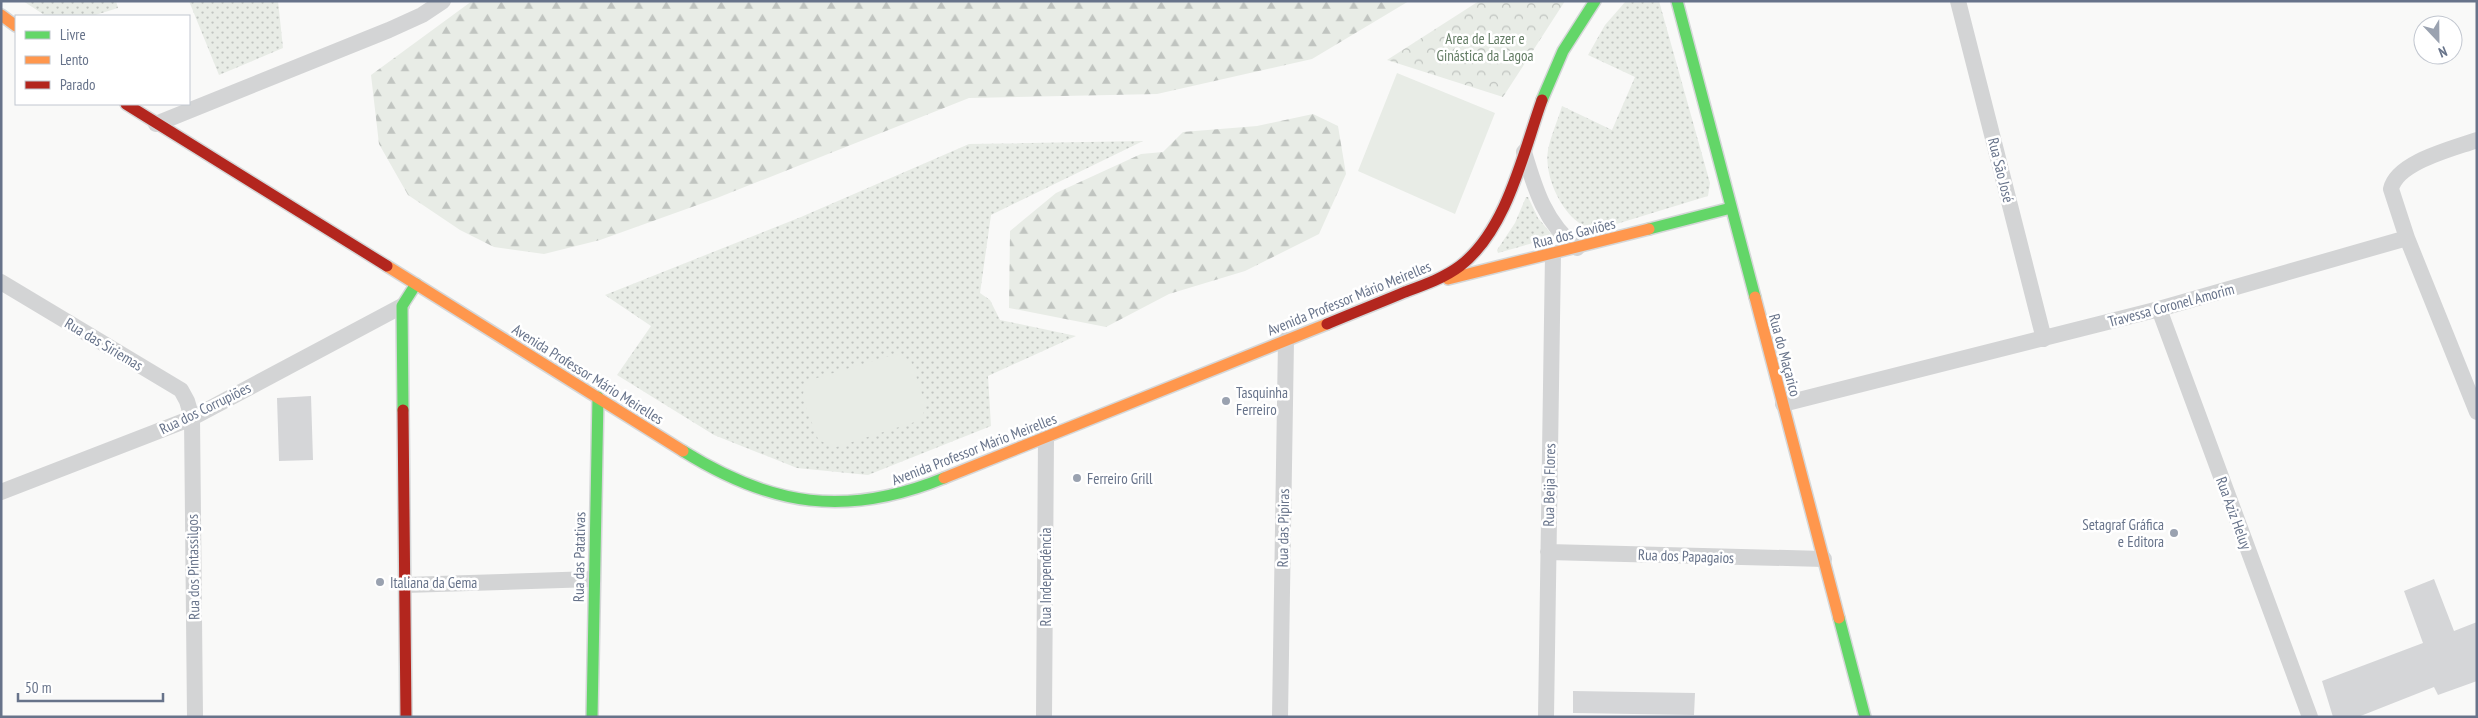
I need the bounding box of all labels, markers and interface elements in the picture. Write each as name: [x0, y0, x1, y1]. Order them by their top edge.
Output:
legend: [15, 15, 190, 105]
north arrow: [2413, 15, 2463, 65]
text: Livre: [60, 25, 86, 44]
park label: Area de Lazer e Ginástica da Lagoa: [1437, 29, 1533, 65]
text: N: [2436, 42, 2450, 62]
text: Lento: [60, 50, 89, 69]
text: Parado: [60, 75, 95, 94]
street label: Rua São José: [1984, 136, 2018, 204]
street label: Rua dos Gaviões: [1531, 214, 1617, 252]
street label: Avenida Professor Mário Meirelles: [1264, 256, 1434, 340]
street label: Travessa Coronel Amorim: [2106, 279, 2236, 331]
street label: Rua do Maçarico: [1765, 312, 1805, 398]
street label: Rua das Siriemas: [62, 313, 146, 375]
street label: Avenida Professor Mário Meirelles: [509, 320, 667, 428]
street label: Rua dos Corrupiões: [156, 378, 254, 438]
place label: Tasquinha Ferreiro: [1236, 383, 1288, 419]
marker: Tasquinha Ferreiro: [1220, 395, 1232, 407]
street label: Avenida Professor Mário Meirelles: [889, 409, 1059, 489]
street label: Rua Beija Flores: [1539, 443, 1559, 527]
place label: Ferreiro Grill: [1087, 469, 1153, 488]
marker: Ferreiro Grill: [1071, 472, 1083, 484]
street label: Rua Aziz Heluy: [2212, 474, 2256, 552]
street label: Rua das Pipiras: [1273, 489, 1293, 567]
street label: Rua das Patativas: [569, 512, 589, 602]
street label: Rua dos Pintassilgos: [183, 514, 203, 620]
place label: Setagraf Gráfica e Editora: [2082, 515, 2164, 551]
marker: Setagraf Gráfica e Editora: [2168, 527, 2180, 539]
street label: Rua Independência: [1036, 528, 1055, 626]
street label: Rua dos Papagaios: [1638, 545, 1734, 567]
place label: Italiana da Gema: [390, 573, 477, 592]
marker: Italiana da Gema: [374, 576, 386, 588]
scale bar: [18, 670, 162, 702]
text: 50 m: [25, 678, 51, 697]

